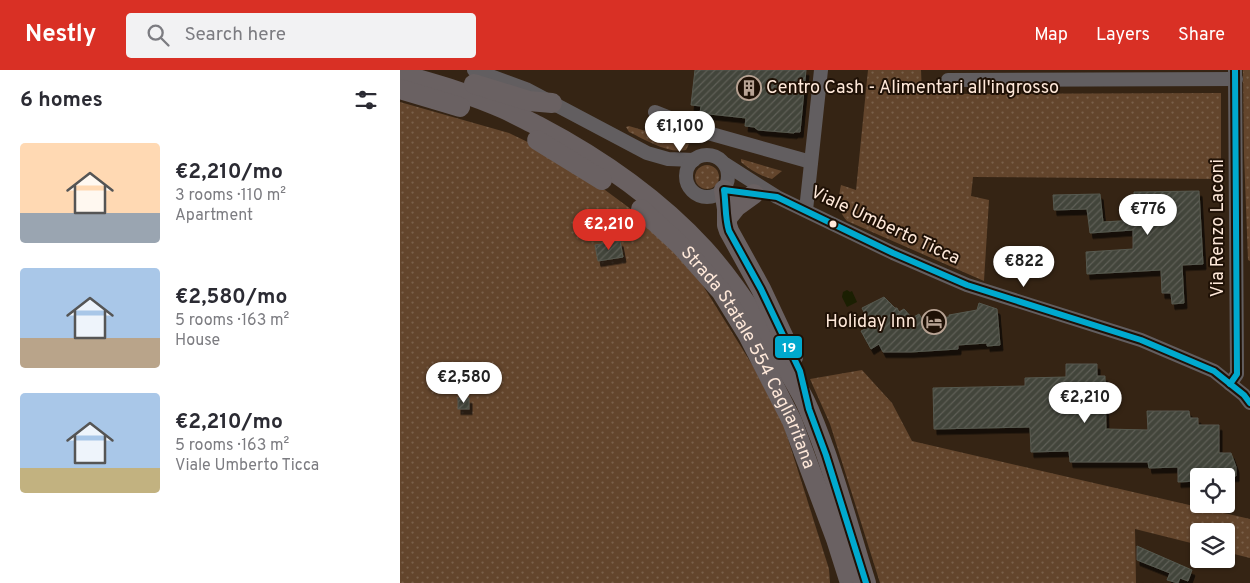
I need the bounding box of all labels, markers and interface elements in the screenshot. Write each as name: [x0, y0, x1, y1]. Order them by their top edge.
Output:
search box: [126, 13, 476, 58]
text: Nestly: [25, 20, 96, 50]
icon: search: [144, 21, 172, 49]
text: Search here: [184, 23, 286, 47]
text: Map: [1034, 24, 1068, 47]
text: Layers: [1096, 24, 1150, 47]
text: Share: [1178, 24, 1225, 47]
building icon: Centro Cash - Alimentari all'ingrosso: [736, 75, 762, 101]
place label: Centro Cash - Alimentari all'ingrosso: [766, 77, 1059, 100]
icon: filters: [352, 86, 380, 114]
text: 6 homes: [20, 87, 103, 114]
pin: €1,100: [639, 111, 721, 153]
text: €1,100: [656, 117, 704, 137]
text: €2,210/mo: [175, 159, 283, 186]
street label: Via Renzo Laconi: [1207, 159, 1230, 297]
icon: home: [60, 163, 120, 223]
street label: Viale Umberto Ticca: [807, 181, 963, 271]
text: 3 rooms · 110 m²: [175, 186, 286, 206]
pin: €776: [1118, 194, 1178, 236]
text: €776: [1130, 200, 1166, 220]
text: Apartment: [175, 206, 253, 226]
pin: €2,210: [568, 208, 650, 251]
text: €2,210: [584, 215, 634, 235]
unlabelled marker: [828, 219, 838, 229]
street label: Strada Statale 554 Cagliaritana: [675, 242, 820, 472]
pin: €822: [994, 246, 1054, 288]
text: €822: [1004, 252, 1044, 272]
text: €2,580/mo: [175, 284, 287, 311]
icon: home: [60, 288, 120, 348]
hotel icon: Holiday Inn: [921, 309, 947, 335]
text: 5 rooms · 163 m²: [175, 311, 289, 331]
place label: Holiday Inn: [825, 311, 916, 334]
text: House: [175, 331, 220, 351]
line badge: 19: [774, 335, 803, 359]
text: 19: [782, 340, 796, 357]
pin: €2,580: [423, 362, 505, 404]
text: €2,580: [437, 368, 491, 388]
pin: €2,210: [1044, 382, 1126, 424]
text: €2,210: [1060, 388, 1110, 408]
text: €2,210/mo: [175, 409, 283, 436]
icon: home: [60, 413, 120, 473]
text: 5 rooms · 163 m²: [175, 436, 289, 456]
text: Viale Umberto Ticca: [175, 456, 319, 476]
map controls: [1190, 468, 1235, 568]
button: locate: [1190, 468, 1235, 513]
button: layers: [1190, 523, 1235, 568]

